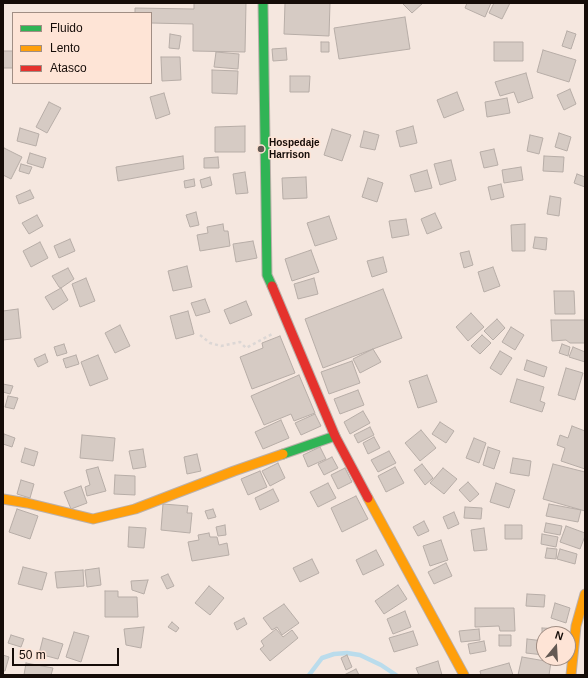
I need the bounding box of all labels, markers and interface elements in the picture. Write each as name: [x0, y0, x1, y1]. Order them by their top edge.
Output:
legend: [12, 12, 152, 84]
text: Fluido: [50, 21, 83, 35]
text: Lento: [50, 41, 80, 55]
text: Atasco: [50, 61, 87, 75]
place label: Hospedaje Harrison: [269, 137, 320, 160]
marker: Hospedaje Harrison: [256, 144, 266, 154]
north arrow: [536, 626, 576, 666]
text: N: [554, 629, 565, 642]
scale bar: [14, 640, 121, 666]
text: 50 m: [19, 648, 46, 662]

